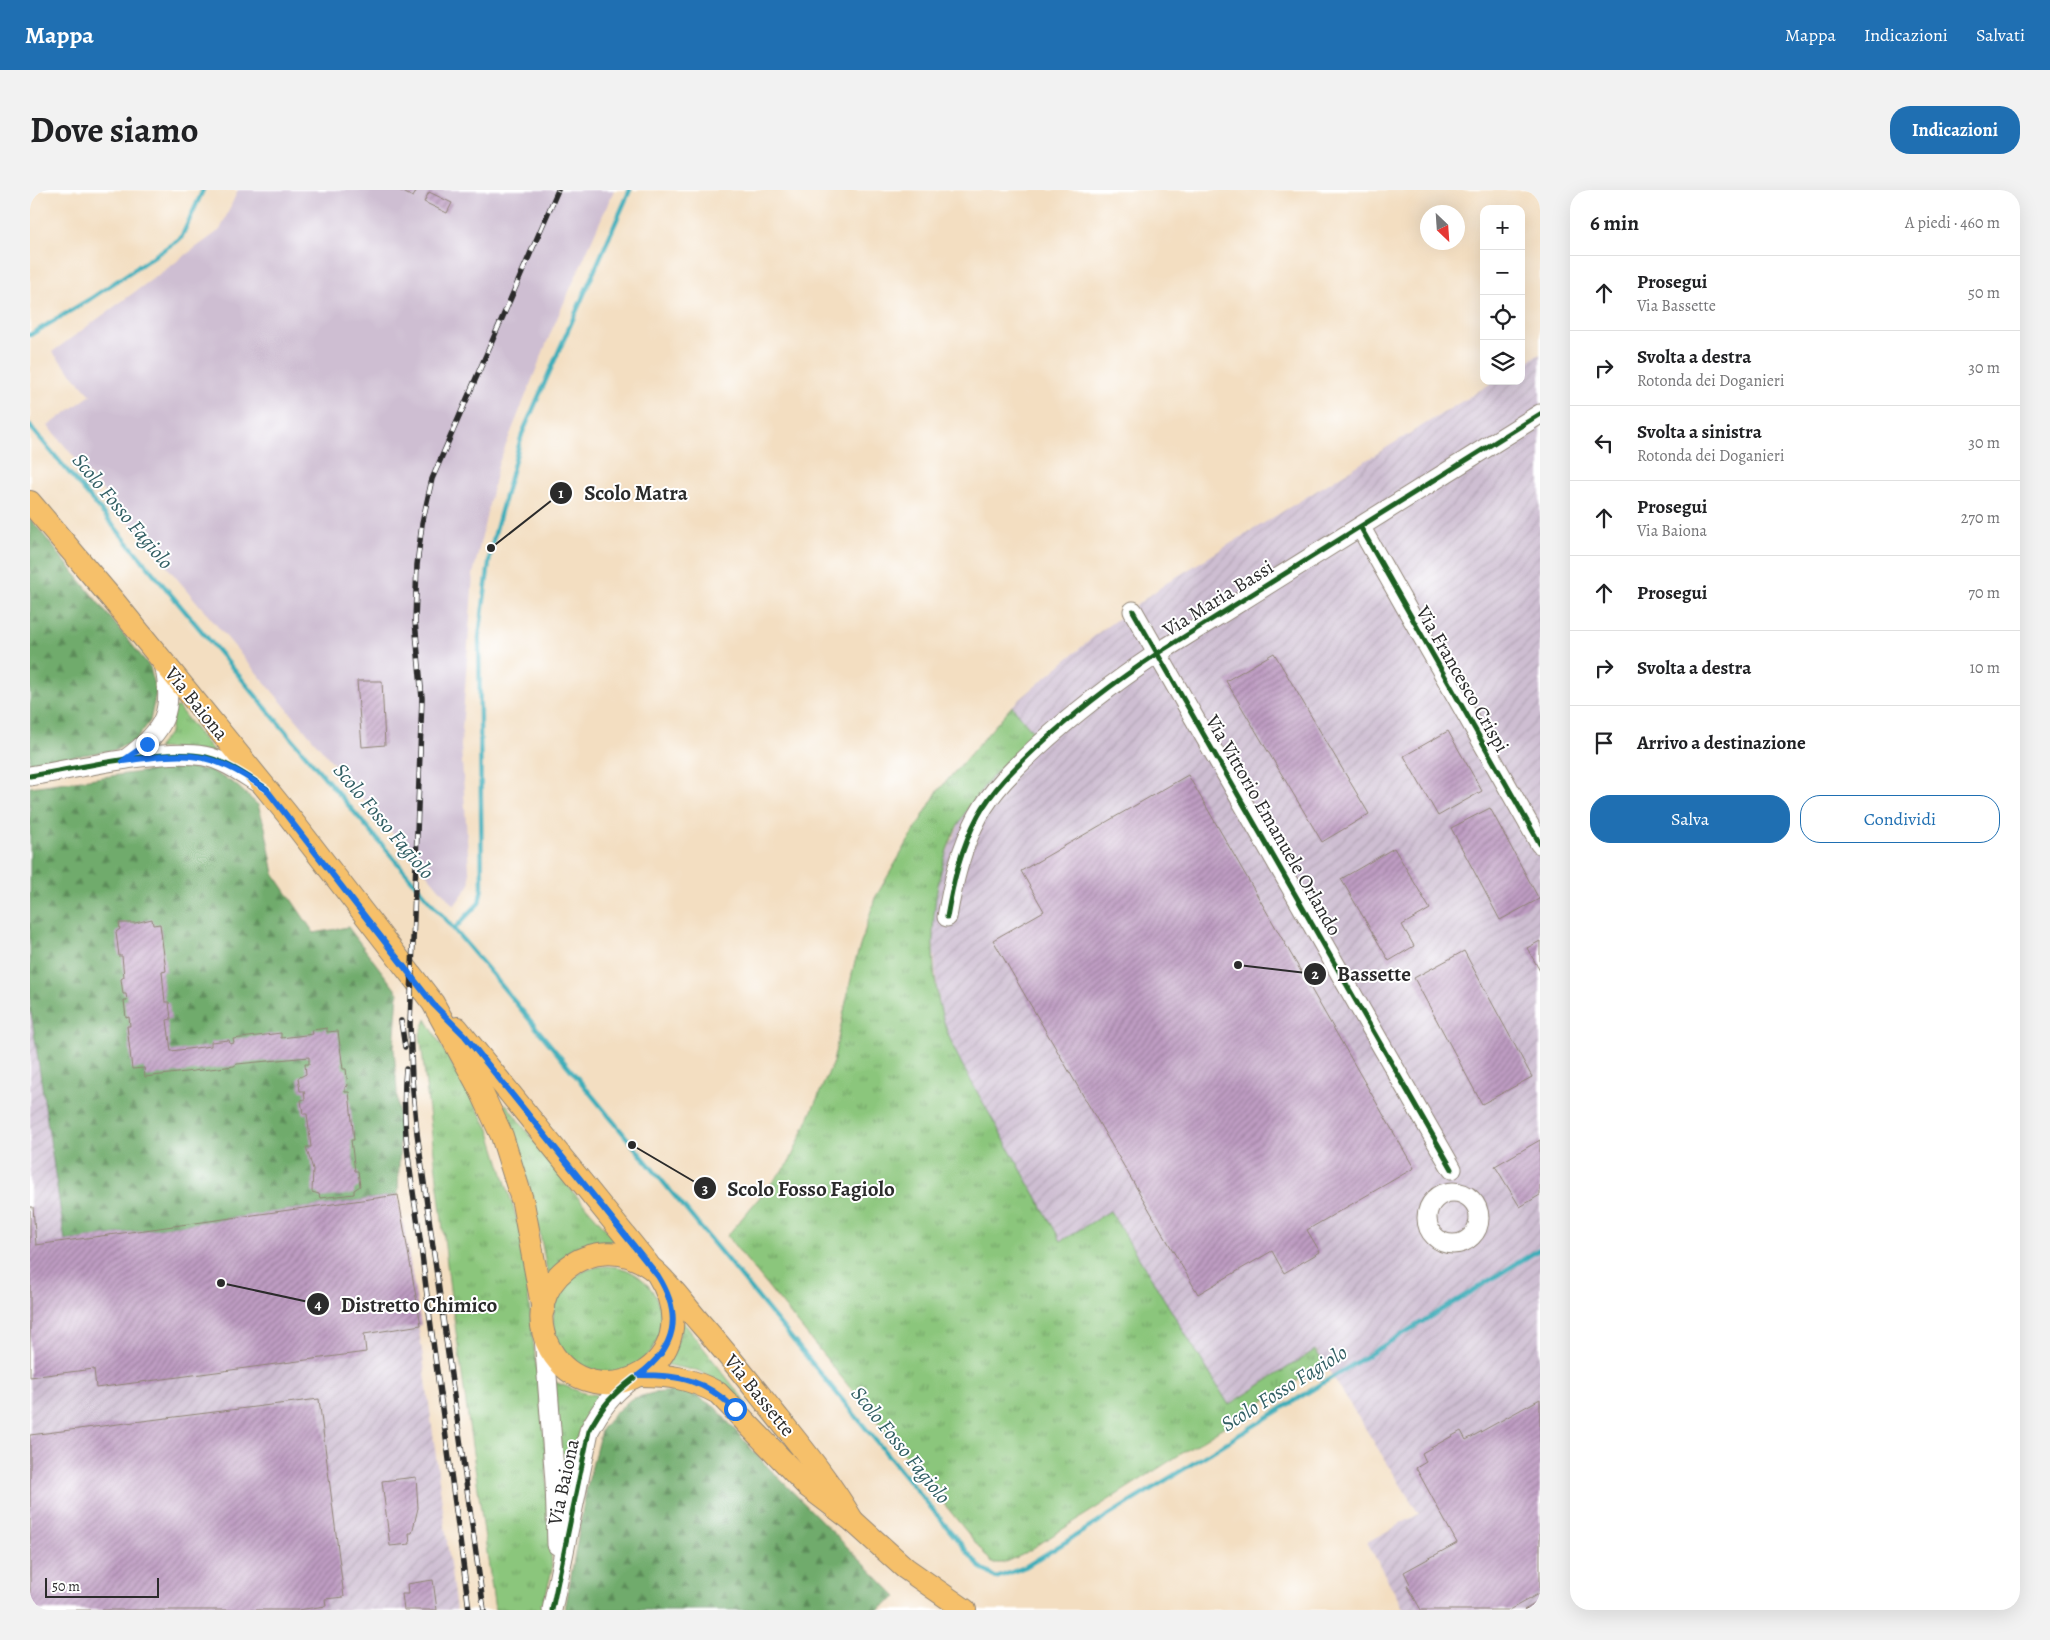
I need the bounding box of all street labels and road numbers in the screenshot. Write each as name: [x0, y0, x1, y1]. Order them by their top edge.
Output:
street label: Via Maria Bassi: [1157, 554, 1279, 644]
street label: Via Francesco Crispi: [1409, 600, 1515, 757]
street label: Via Baiona: [158, 660, 235, 746]
street label: Via Vittorio Emanuele Orlando: [1199, 709, 1348, 941]
street label: Via Bassette: [717, 1348, 801, 1442]
street label: Via Baiona: [541, 1436, 586, 1529]

